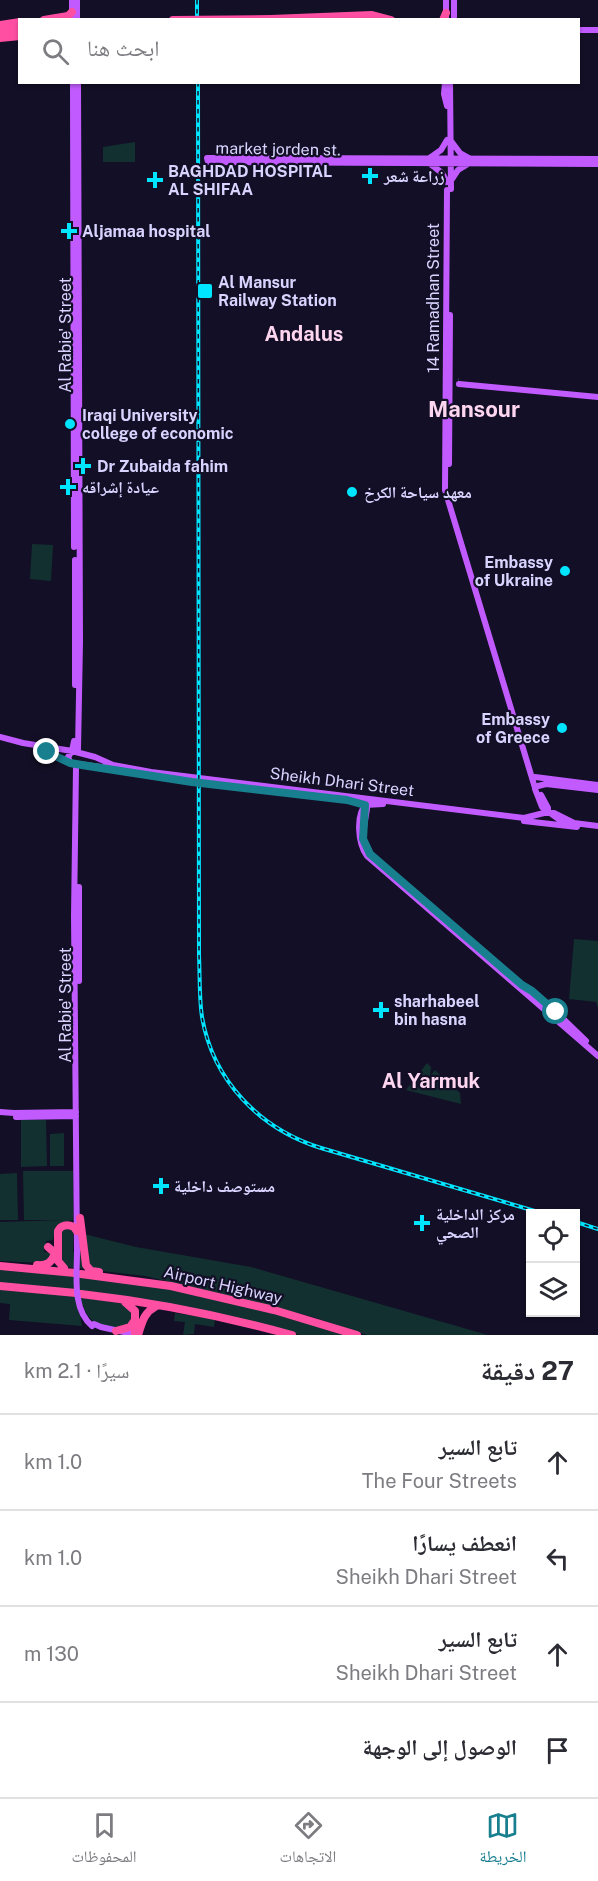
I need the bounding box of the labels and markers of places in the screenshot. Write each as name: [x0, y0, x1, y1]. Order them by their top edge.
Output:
place label: BAGHDAD HOSPITAL AL SHIFAA: [168, 162, 332, 199]
marker: زراعة شعر: [361, 167, 379, 185]
place label: زراعة شعر: [383, 167, 445, 186]
marker: BAGHDAD HOSPITAL AL SHIFAA: [146, 171, 164, 189]
marker: Aljamaa hospital: [60, 222, 78, 240]
place label: Aljamaa hospital: [82, 222, 211, 241]
place label: Al Mansur Railway Station: [218, 273, 337, 310]
marker: Al Mansur Railway Station: [196, 282, 214, 300]
place label: Iraqi University college of economic: [82, 406, 234, 443]
marker: Iraqi University college of economic: [63, 417, 77, 431]
marker: Dr Zubaida fahim: [74, 457, 92, 475]
place label: Dr Zubaida fahim: [97, 457, 228, 476]
marker: عيادة إشراقه: [59, 478, 77, 496]
place label: عيادة إشراقه: [82, 478, 159, 498]
place label: معهد سياحة الكرخ: [364, 483, 472, 503]
marker: معهد سياحة الكرخ: [345, 485, 359, 499]
place label: Embassy of Ukraine: [475, 553, 553, 590]
marker: Embassy of Ukraine: [558, 564, 572, 578]
place label: Embassy of Greece: [476, 710, 550, 747]
marker: Embassy of Greece: [555, 721, 569, 735]
place label: sharhabeel bin hasna: [394, 992, 479, 1029]
marker: sharhabeel bin hasna: [372, 1001, 390, 1019]
marker: مستوصف داخلية: [152, 1177, 170, 1195]
place label: مستوصف داخلية: [174, 1177, 275, 1196]
place label: مركز الداخلية الصحي: [436, 1205, 515, 1244]
marker: مركز الداخلية الصحي: [413, 1214, 431, 1232]

